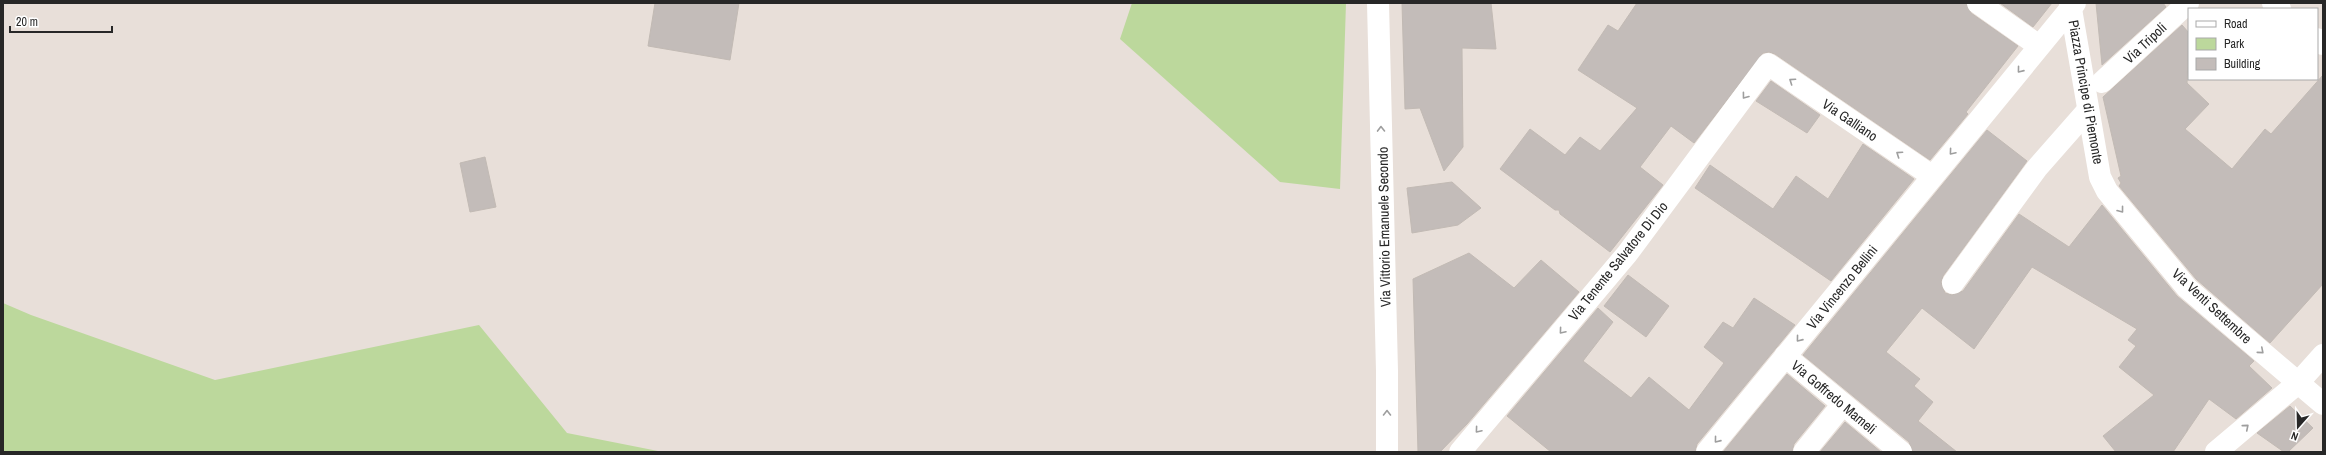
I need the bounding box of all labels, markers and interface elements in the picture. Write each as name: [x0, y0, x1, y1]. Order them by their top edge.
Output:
scale bar: [10, 8, 112, 34]
legend: [2188, 8, 2318, 80]
text: 20 m: [16, 14, 38, 30]
text: Road: [2224, 16, 2248, 32]
street label: Piazza Principe di Piemonte: [2064, 18, 2108, 166]
street label: Via Tripoli: [2120, 19, 2170, 67]
text: Park: [2224, 36, 2244, 52]
text: Building: [2224, 56, 2261, 72]
one-way arrow: [2017, 65, 2024, 72]
one-way arrow: [1789, 78, 1796, 86]
one-way arrow: [1743, 91, 1750, 98]
street label: Via Galliano: [1819, 95, 1881, 145]
one-way arrow: [1377, 126, 1386, 132]
street label: Via Vittorio Emanuele Secondo: [1374, 147, 1394, 307]
one-way arrow: [1950, 147, 1957, 154]
one-way arrow: [1897, 152, 1904, 159]
street label: Via Tenente Salvatore Di Dio: [1564, 198, 1672, 324]
one-way arrow: [2116, 205, 2123, 212]
street label: Via Vincenzo Bellini: [1803, 241, 1881, 333]
street label: Via Venti Settembre: [2168, 264, 2256, 348]
one-way arrow: [1560, 326, 1567, 334]
one-way arrow: [1797, 335, 1804, 342]
one-way arrow: [2257, 347, 2264, 354]
street label: Via Goffredo Mameli: [1788, 356, 1880, 438]
north arrow: [2278, 407, 2318, 447]
one-way arrow: [1383, 410, 1391, 416]
one-way arrow: [2241, 424, 2249, 431]
one-way arrow: [1476, 426, 1483, 433]
text: N: [2289, 429, 2300, 444]
one-way arrow: [1715, 435, 1722, 443]

